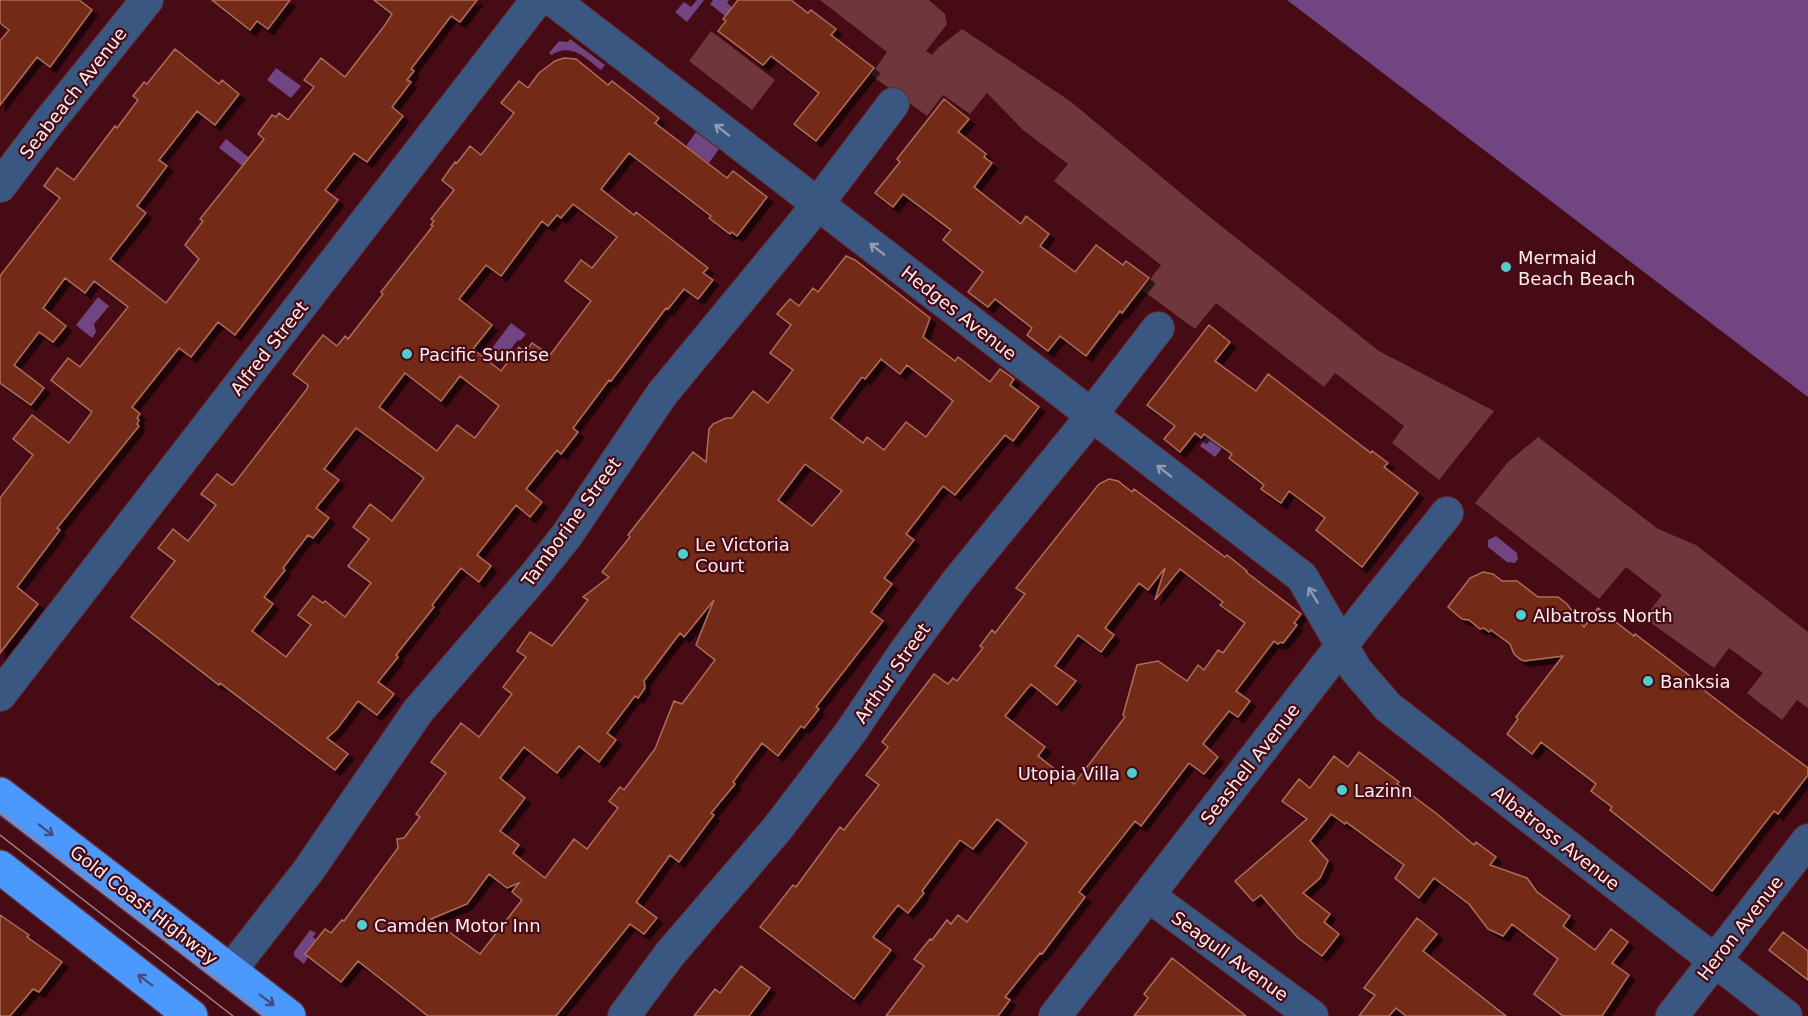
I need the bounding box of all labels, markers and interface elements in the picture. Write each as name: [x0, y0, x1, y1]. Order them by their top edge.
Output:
street label: Seabeach Avenue: [15, 23, 131, 163]
one-way arrow: [715, 124, 731, 136]
one-way arrow: [869, 243, 885, 256]
place label: Mermaid Beach Beach: [1518, 247, 1635, 289]
marker: Mermaid Beach Beach: [1499, 260, 1513, 274]
street label: Hedges Avenue: [897, 261, 1021, 365]
street label: Alfred Street: [226, 297, 312, 399]
place label: Pacific Sunrise: [419, 344, 549, 365]
marker: Pacific Sunrise: [400, 347, 414, 361]
street label: Tamborine Street: [517, 453, 625, 591]
one-way arrow: [1156, 465, 1172, 478]
place label: Le Victoria Court: [695, 534, 790, 576]
marker: Le Victoria Court: [676, 547, 690, 561]
one-way arrow: [1306, 587, 1318, 604]
place label: Albatross North: [1533, 605, 1673, 626]
marker: Albatross North: [1514, 608, 1528, 622]
street label: Arthur Street: [850, 619, 934, 727]
place label: Banksia: [1660, 671, 1731, 692]
marker: Banksia: [1641, 674, 1655, 688]
street label: Seashell Avenue: [1196, 699, 1304, 829]
place label: Utopia Villa: [1018, 763, 1120, 784]
marker: Utopia Villa: [1125, 766, 1139, 780]
place label: Lazinn: [1354, 780, 1412, 801]
street label: Albatross Avenue: [1488, 782, 1624, 894]
marker: Lazinn: [1335, 783, 1349, 797]
one-way arrow: [38, 823, 54, 836]
street label: Gold Coast Highway: [66, 841, 222, 969]
street label: Heron Avenue: [1693, 872, 1787, 984]
street label: Seagull Avenue: [1168, 907, 1292, 1005]
place label: Camden Motor Inn: [374, 915, 541, 936]
marker: Camden Motor Inn: [355, 918, 369, 932]
one-way arrow: [138, 974, 154, 987]
one-way arrow: [259, 993, 275, 1006]

